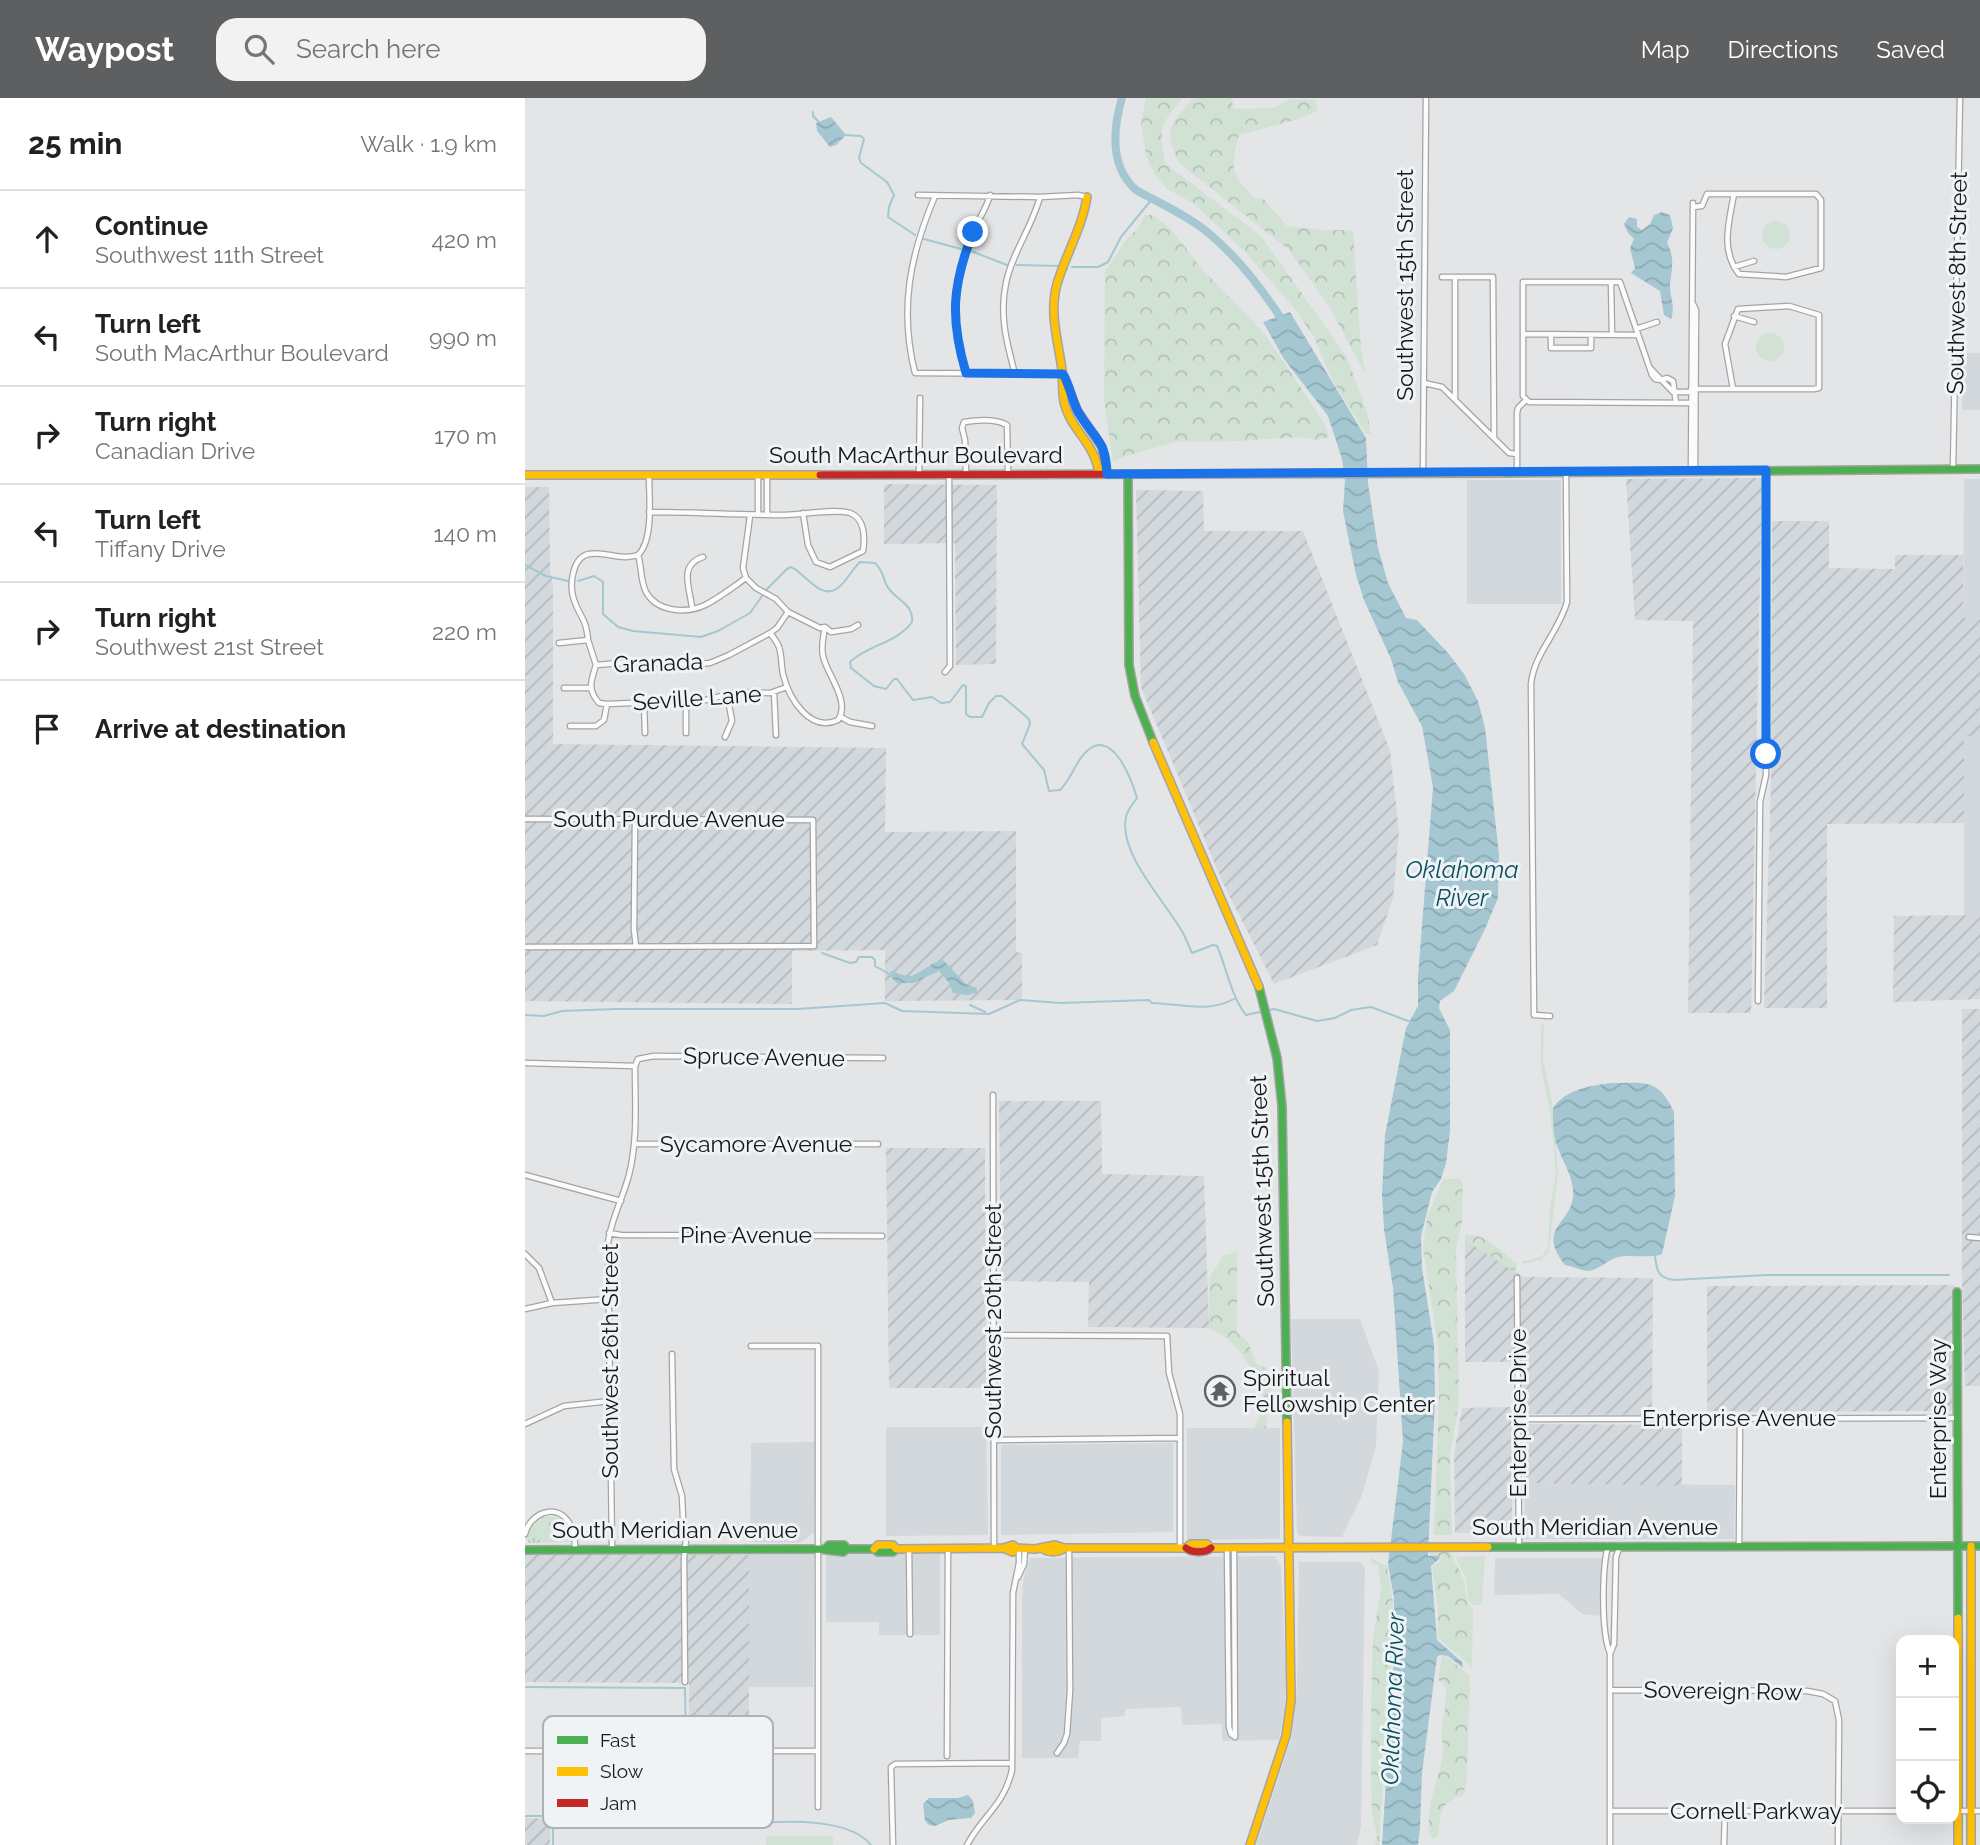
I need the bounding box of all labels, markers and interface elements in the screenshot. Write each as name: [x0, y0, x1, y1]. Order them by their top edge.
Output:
search box: [216, 18, 706, 81]
text: Waypost: [35, 30, 174, 69]
icon: search: [240, 30, 278, 68]
text: Search here: [296, 34, 440, 64]
text: Map: [1641, 35, 1690, 64]
text: Directions: [1728, 35, 1838, 64]
text: Saved: [1876, 35, 1945, 64]
text: 25 min: [28, 126, 122, 161]
text: Walk · 1.9 km: [360, 130, 497, 157]
street label: Southwest 15th Street: [1391, 169, 1418, 401]
street label: Southwest 8th Street: [1941, 171, 1972, 395]
text: Continue: [95, 211, 208, 241]
route end: [957, 216, 988, 247]
icon: ahead: [28, 220, 66, 258]
text: 420 m: [431, 226, 497, 253]
text: Southwest 11th Street: [95, 241, 324, 268]
text: Turn left: [95, 309, 201, 339]
icon: left: [28, 318, 66, 356]
text: 990 m: [429, 324, 497, 351]
text: South MacArthur Boulevard: [95, 339, 389, 366]
text: Turn right: [95, 407, 216, 437]
icon: right: [28, 416, 66, 454]
text: 170 m: [434, 422, 497, 449]
text: Canadian Drive: [95, 437, 255, 464]
street label: South MacArthur Boulevard: [769, 441, 1063, 468]
text: Turn left: [95, 505, 201, 535]
icon: left: [28, 514, 66, 552]
text: 140 m: [434, 520, 497, 547]
text: Tiffany Drive: [95, 535, 226, 562]
text: Turn right: [95, 603, 216, 633]
icon: right: [28, 612, 66, 650]
text: 220 m: [432, 618, 497, 645]
text: Southwest 21st Street: [95, 633, 324, 660]
street label: Granada: [613, 647, 703, 678]
street label: Seville Lane: [632, 680, 762, 715]
icon: arrive: [28, 710, 66, 748]
text: Arrive at destination: [95, 714, 346, 744]
route start: [1750, 738, 1781, 769]
street label: South Purdue Avenue: [553, 805, 785, 832]
water label: Oklahoma River: [1405, 855, 1519, 912]
street label: Spruce Avenue: [683, 1042, 845, 1071]
street label: Southwest 15th Street: [1244, 1074, 1279, 1307]
street label: Sycamore Avenue: [660, 1130, 852, 1157]
street label: Southwest 20th Street: [979, 1203, 1006, 1439]
street label: Pine Avenue: [680, 1221, 812, 1248]
street label: Southwest 26th Street: [596, 1243, 623, 1479]
street label: Enterprise Drive: [1504, 1329, 1531, 1497]
street label: Enterprise Way: [1924, 1339, 1951, 1499]
place label: Spiritual Fellowship Center: [1243, 1364, 1435, 1417]
temple icon: Spiritual Fellowship Center: [1203, 1374, 1237, 1408]
street label: Enterprise Avenue: [1642, 1404, 1836, 1431]
street label: South Meridian Avenue: [1472, 1513, 1718, 1540]
street label: South Meridian Avenue: [552, 1516, 798, 1543]
water label: Oklahoma River: [1375, 1612, 1410, 1785]
map controls: [1896, 1635, 1959, 1824]
button: +: [1896, 1635, 1959, 1698]
street label: Sovereign Row: [1643, 1676, 1803, 1705]
button: −: [1896, 1698, 1959, 1761]
legend: [543, 1716, 773, 1828]
text: Fast: [600, 1729, 636, 1751]
text: Slow: [600, 1760, 644, 1782]
button: locate: [1896, 1761, 1959, 1824]
text: Jam: [600, 1792, 637, 1814]
street label: Cornell Parkway: [1670, 1797, 1842, 1824]

